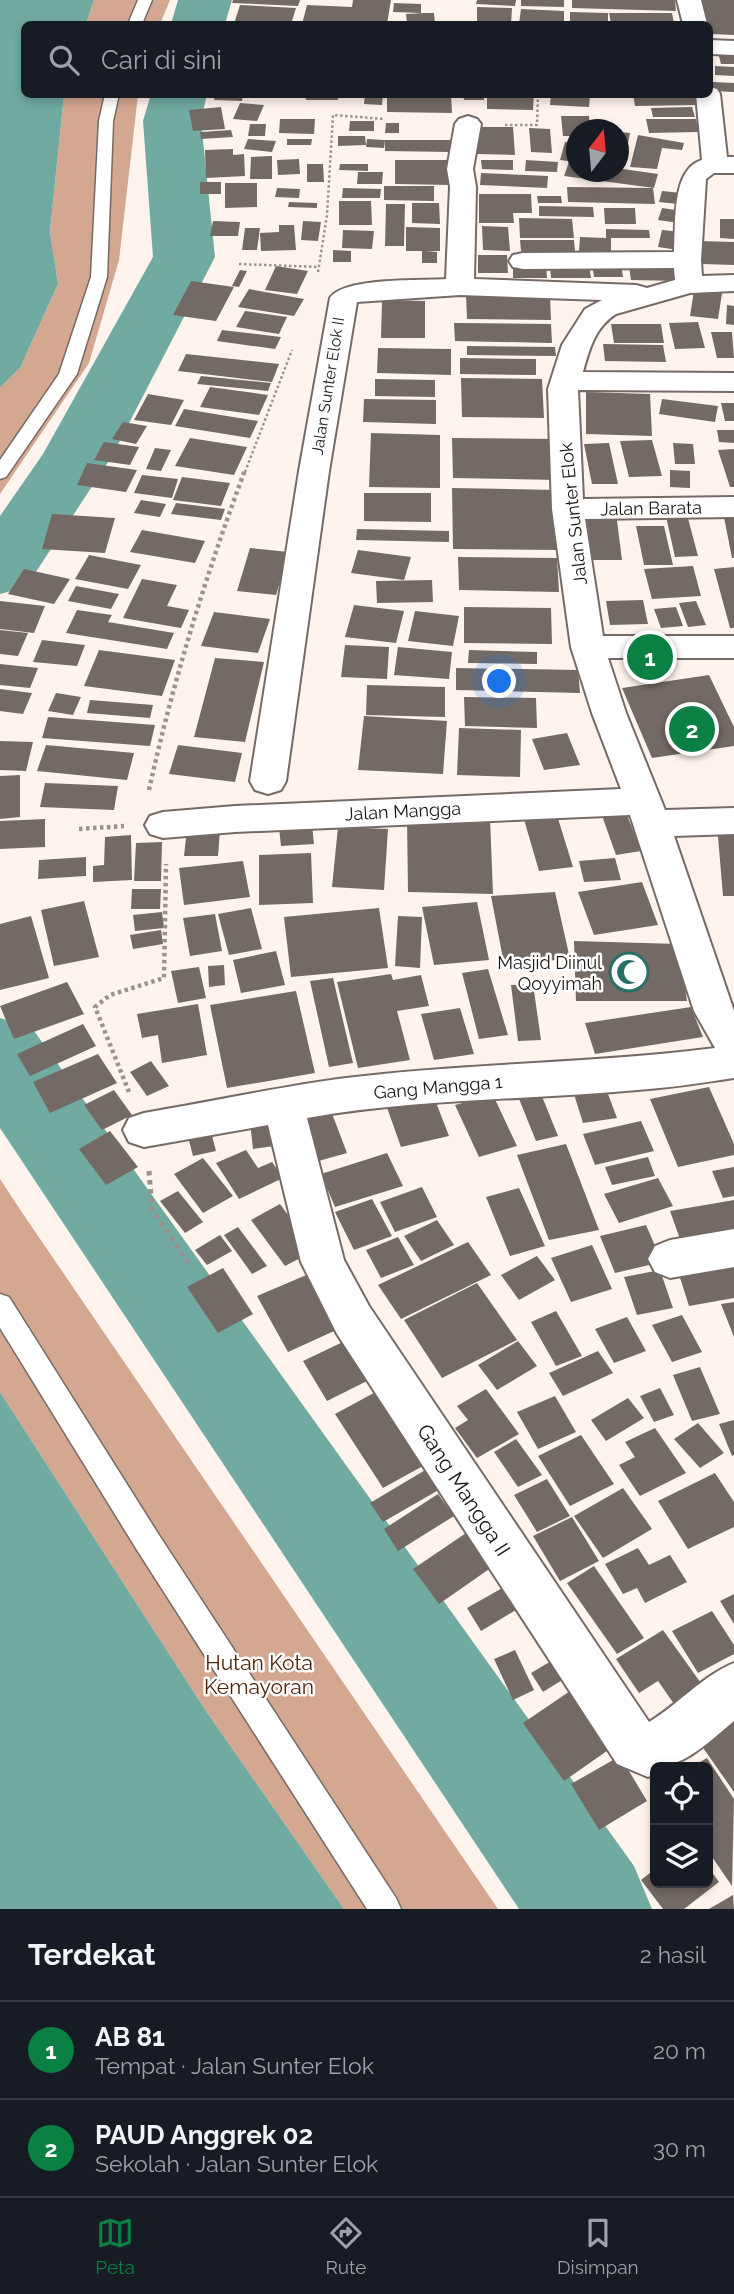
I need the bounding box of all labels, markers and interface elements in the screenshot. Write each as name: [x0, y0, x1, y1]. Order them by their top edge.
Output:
search box: [21, 21, 713, 98]
icon: search: [45, 41, 83, 79]
text: Cari di sini: [101, 45, 222, 75]
north arrow: [566, 119, 629, 182]
street label: Jalan Sunter Elok II: [308, 316, 348, 456]
street label: Jalan Sunter Elok: [555, 441, 591, 586]
street label: Jalan Barata: [600, 497, 702, 519]
pin: 1: [627, 631, 673, 683]
your location: [482, 664, 516, 698]
pin: 2: [669, 703, 715, 755]
street label: Jalan Mangga: [344, 797, 462, 825]
mosque icon: Masjid Diinul Qoyyimah: [608, 951, 650, 993]
place label: Masjid Diinul Qoyyimah: [497, 952, 602, 994]
street label: Gang Mangga 1: [373, 1071, 504, 1103]
street label: Gang Mangga II: [412, 1419, 516, 1561]
park label: Hutan Kota Kemayoran: [204, 1650, 314, 1699]
map controls: [650, 1762, 713, 1888]
button: locate: [650, 1762, 713, 1825]
button: layers: [650, 1825, 713, 1888]
text: Terdekat: [28, 1937, 156, 1972]
text: 2 hasil: [640, 1941, 706, 1968]
text: AB 81: [95, 2022, 165, 2052]
text: 1: [45, 2037, 57, 2064]
text: 20 m: [653, 2037, 706, 2064]
text: Tempat · Jalan Sunter Elok: [95, 2052, 374, 2079]
text: PAUD Anggrek 02: [95, 2120, 313, 2150]
text: 2: [45, 2135, 57, 2162]
text: 30 m: [653, 2135, 706, 2162]
text: Sekolah · Jalan Sunter Elok: [95, 2150, 378, 2177]
tab: Peta: [95, 2214, 135, 2278]
tab: Rute: [325, 2214, 366, 2278]
tab: Disimpan: [557, 2214, 639, 2278]

